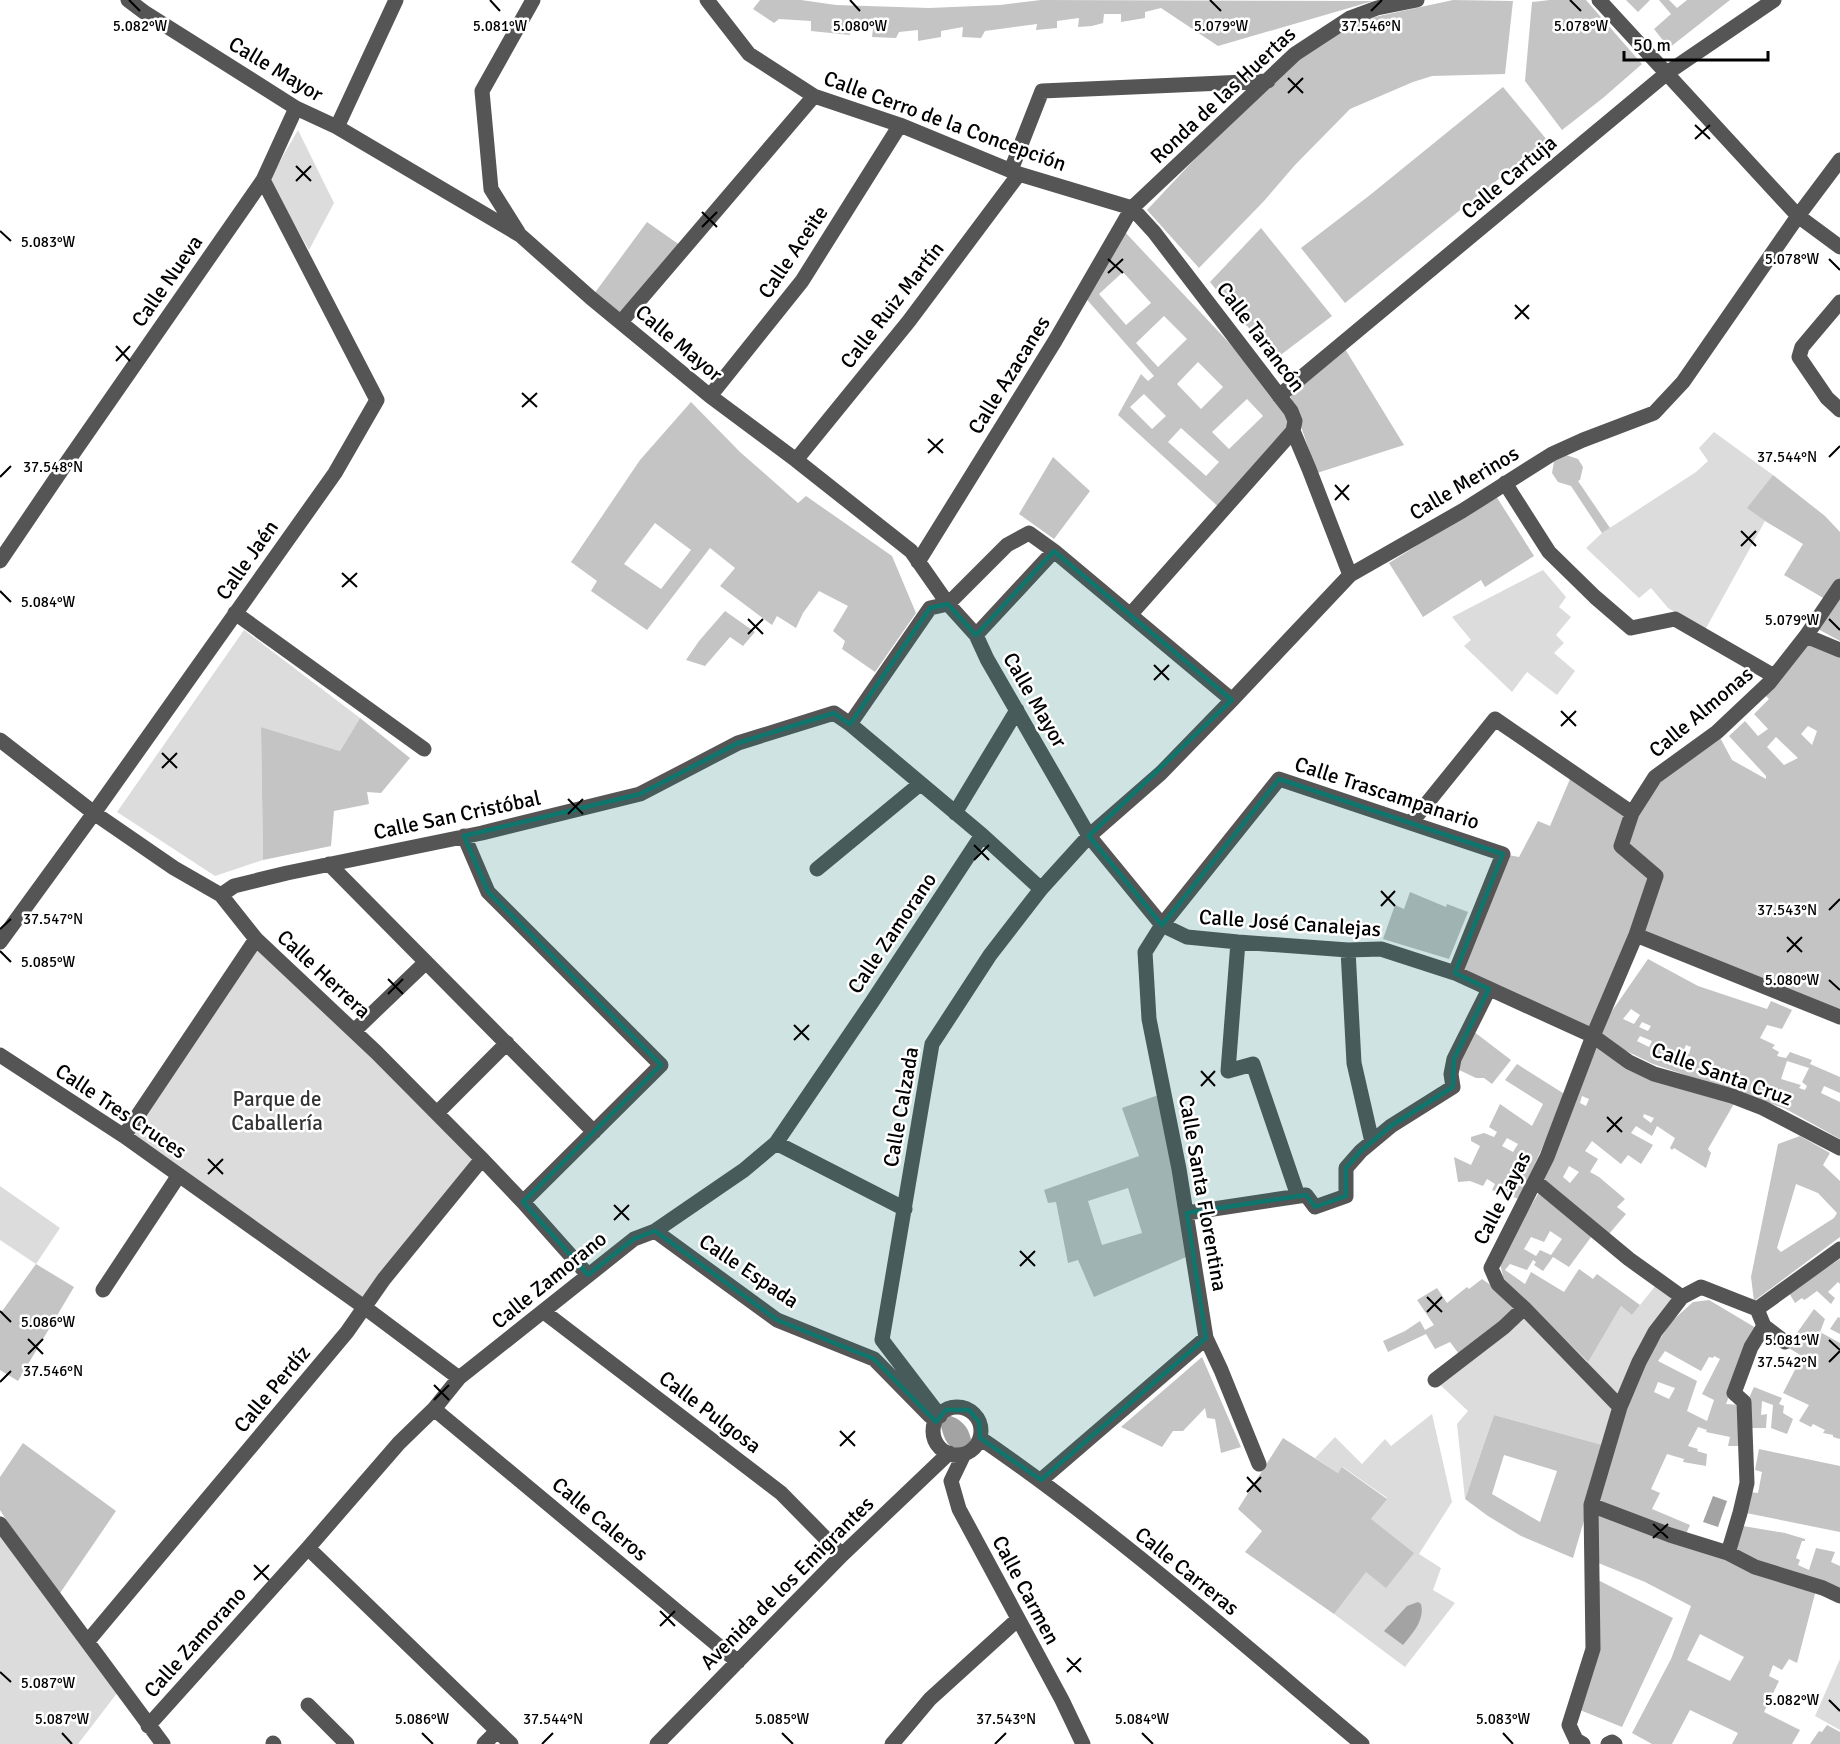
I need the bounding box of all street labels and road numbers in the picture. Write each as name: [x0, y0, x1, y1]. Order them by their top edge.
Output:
street label: Ronda de las Huertas: [1145, 21, 1301, 169]
street label: Calle Mayor: [224, 31, 328, 108]
street label: Calle Cerro de la Concepción: [820, 65, 1070, 177]
street label: Calle Cartuja: [1456, 129, 1562, 225]
street label: Calle Aceite: [752, 201, 834, 303]
street label: Calle Nueva: [126, 230, 208, 332]
street label: Calle Ruiz Martín: [834, 236, 950, 374]
street label: Calle Tarancón: [1211, 277, 1311, 397]
street label: Calle Mayor: [630, 299, 728, 387]
street label: Calle Azacanes: [962, 311, 1056, 439]
street label: Calle Merinos: [1405, 440, 1523, 526]
street label: Calle Jaén: [210, 515, 284, 605]
street label: Calle Mayor: [997, 648, 1073, 753]
street label: Calle Almonas: [1644, 661, 1758, 763]
street label: Calle Trascampanario: [1291, 751, 1483, 835]
street label: Calle San Cristóbal: [371, 785, 543, 845]
street label: Calle Zamorano: [842, 867, 942, 999]
street label: Calle José Canalejas: [1198, 904, 1382, 942]
street label: Calle Herrera: [272, 924, 376, 1024]
street label: Calle Santa Cruz: [1648, 1036, 1796, 1112]
street label: Calle Calzada: [878, 1045, 924, 1169]
street label: Calle Tres Cruces: [51, 1058, 191, 1164]
street label: Calle Santa Florentina: [1173, 1093, 1233, 1293]
street label: Calle Zayas: [1467, 1147, 1537, 1249]
street label: Calle Zamorano: [486, 1226, 612, 1334]
street label: Calle Espada: [694, 1228, 804, 1314]
street label: Calle Perdíz: [228, 1340, 316, 1438]
street label: Calle Pulgosa: [654, 1365, 766, 1459]
street label: Calle Caleros: [547, 1471, 653, 1567]
street label: Avenida de los Emigrantes: [695, 1491, 879, 1675]
street label: Calle Carreras: [1130, 1521, 1244, 1621]
street label: Calle Carmen: [986, 1531, 1066, 1649]
street label: Calle Zamorano: [138, 1581, 252, 1703]

